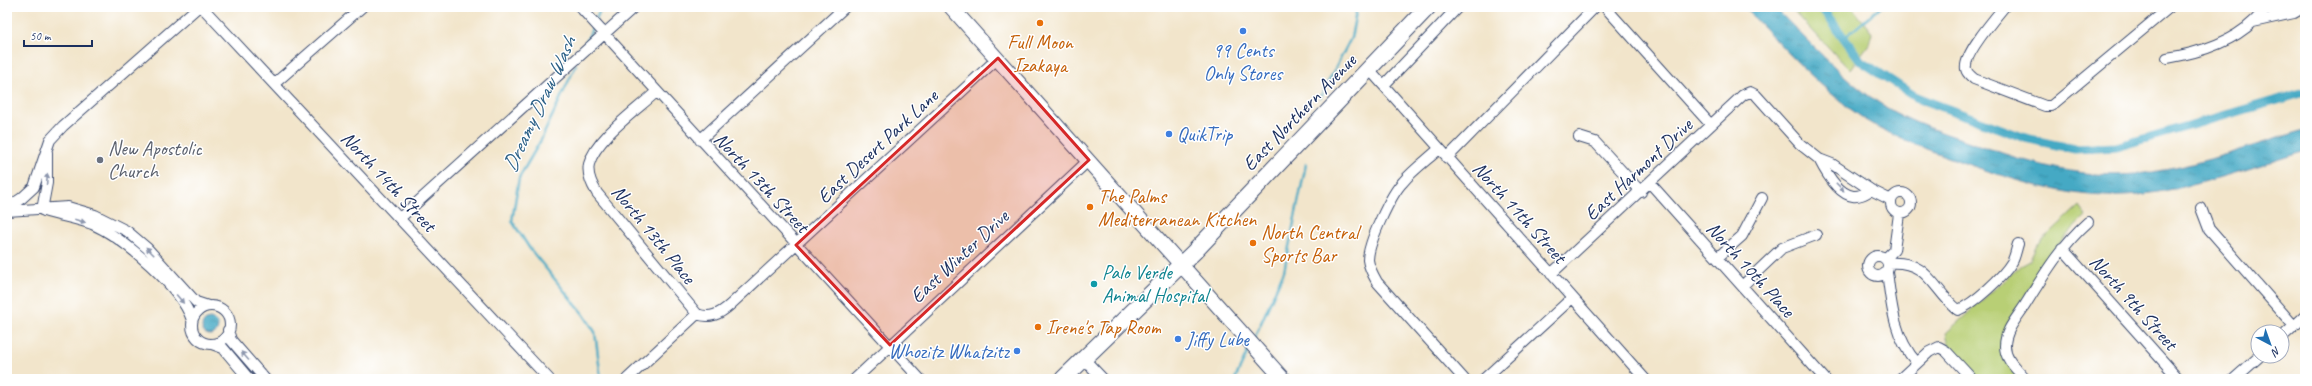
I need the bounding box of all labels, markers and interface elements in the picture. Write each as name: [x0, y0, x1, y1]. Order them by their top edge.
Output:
marker: Full Moon Izakaya: [1035, 18, 1045, 28]
scale bar: [24, 22, 92, 48]
marker: 99 Cents Only Stores: [1238, 26, 1248, 36]
text: 50 m: [30, 28, 52, 44]
water label: Dreamy Draw Wash: [496, 30, 583, 176]
place label: Full Moon Izakaya: [1007, 30, 1074, 78]
place label: 99 Cents Only Stores: [1204, 38, 1284, 86]
street label: East Northern Avenue: [1237, 48, 1363, 176]
street label: East Desert Park Lane: [812, 83, 944, 209]
street label: East Harmont Drive: [1579, 112, 1699, 226]
place label: QuikTrip: [1177, 122, 1234, 147]
street label: North 14th Street: [336, 126, 443, 239]
street label: North 13th Street: [709, 127, 816, 240]
marker: QuikTrip: [1164, 129, 1174, 139]
place label: New Apostolic Church: [108, 136, 202, 184]
marker: New Apostolic Church: [95, 155, 105, 165]
street label: North 11th Street: [1467, 156, 1573, 270]
one-way arrow: [44, 173, 51, 185]
street label: North 13th Place: [606, 180, 702, 290]
one-way arrow: [1835, 182, 1845, 192]
place label: The Palms Mediterranean Kitchen: [1098, 184, 1257, 232]
marker: The Palms Mediterranean Kitchen: [1085, 202, 1095, 212]
street label: East Winter Drive: [905, 203, 1015, 308]
street label: North 10th Place: [1701, 216, 1801, 324]
one-way arrow: [74, 218, 86, 224]
place label: North Central Sports Bar: [1261, 220, 1362, 268]
marker: North Central Sports Bar: [1248, 238, 1258, 248]
one-way arrow: [145, 246, 155, 256]
street label: North 9th Street: [2084, 250, 2184, 357]
place label: Palo Verde Animal Hospital: [1102, 260, 1211, 308]
marker: Palo Verde Animal Hospital: [1089, 279, 1099, 289]
one-way arrow: [176, 294, 185, 305]
place label: Irene's Tap Room: [1046, 315, 1162, 340]
marker: Irene's Tap Room: [1033, 322, 1043, 332]
north arrow: [2250, 324, 2290, 364]
place label: Jiffy Lube: [1185, 327, 1250, 352]
marker: Jiffy Lube: [1173, 334, 1183, 344]
place label: Whozitz Whatzitz: [888, 339, 1011, 364]
text: N: [2268, 344, 2284, 360]
marker: Whozitz Whatzitz: [1012, 346, 1022, 356]
one-way arrow: [240, 351, 249, 361]

